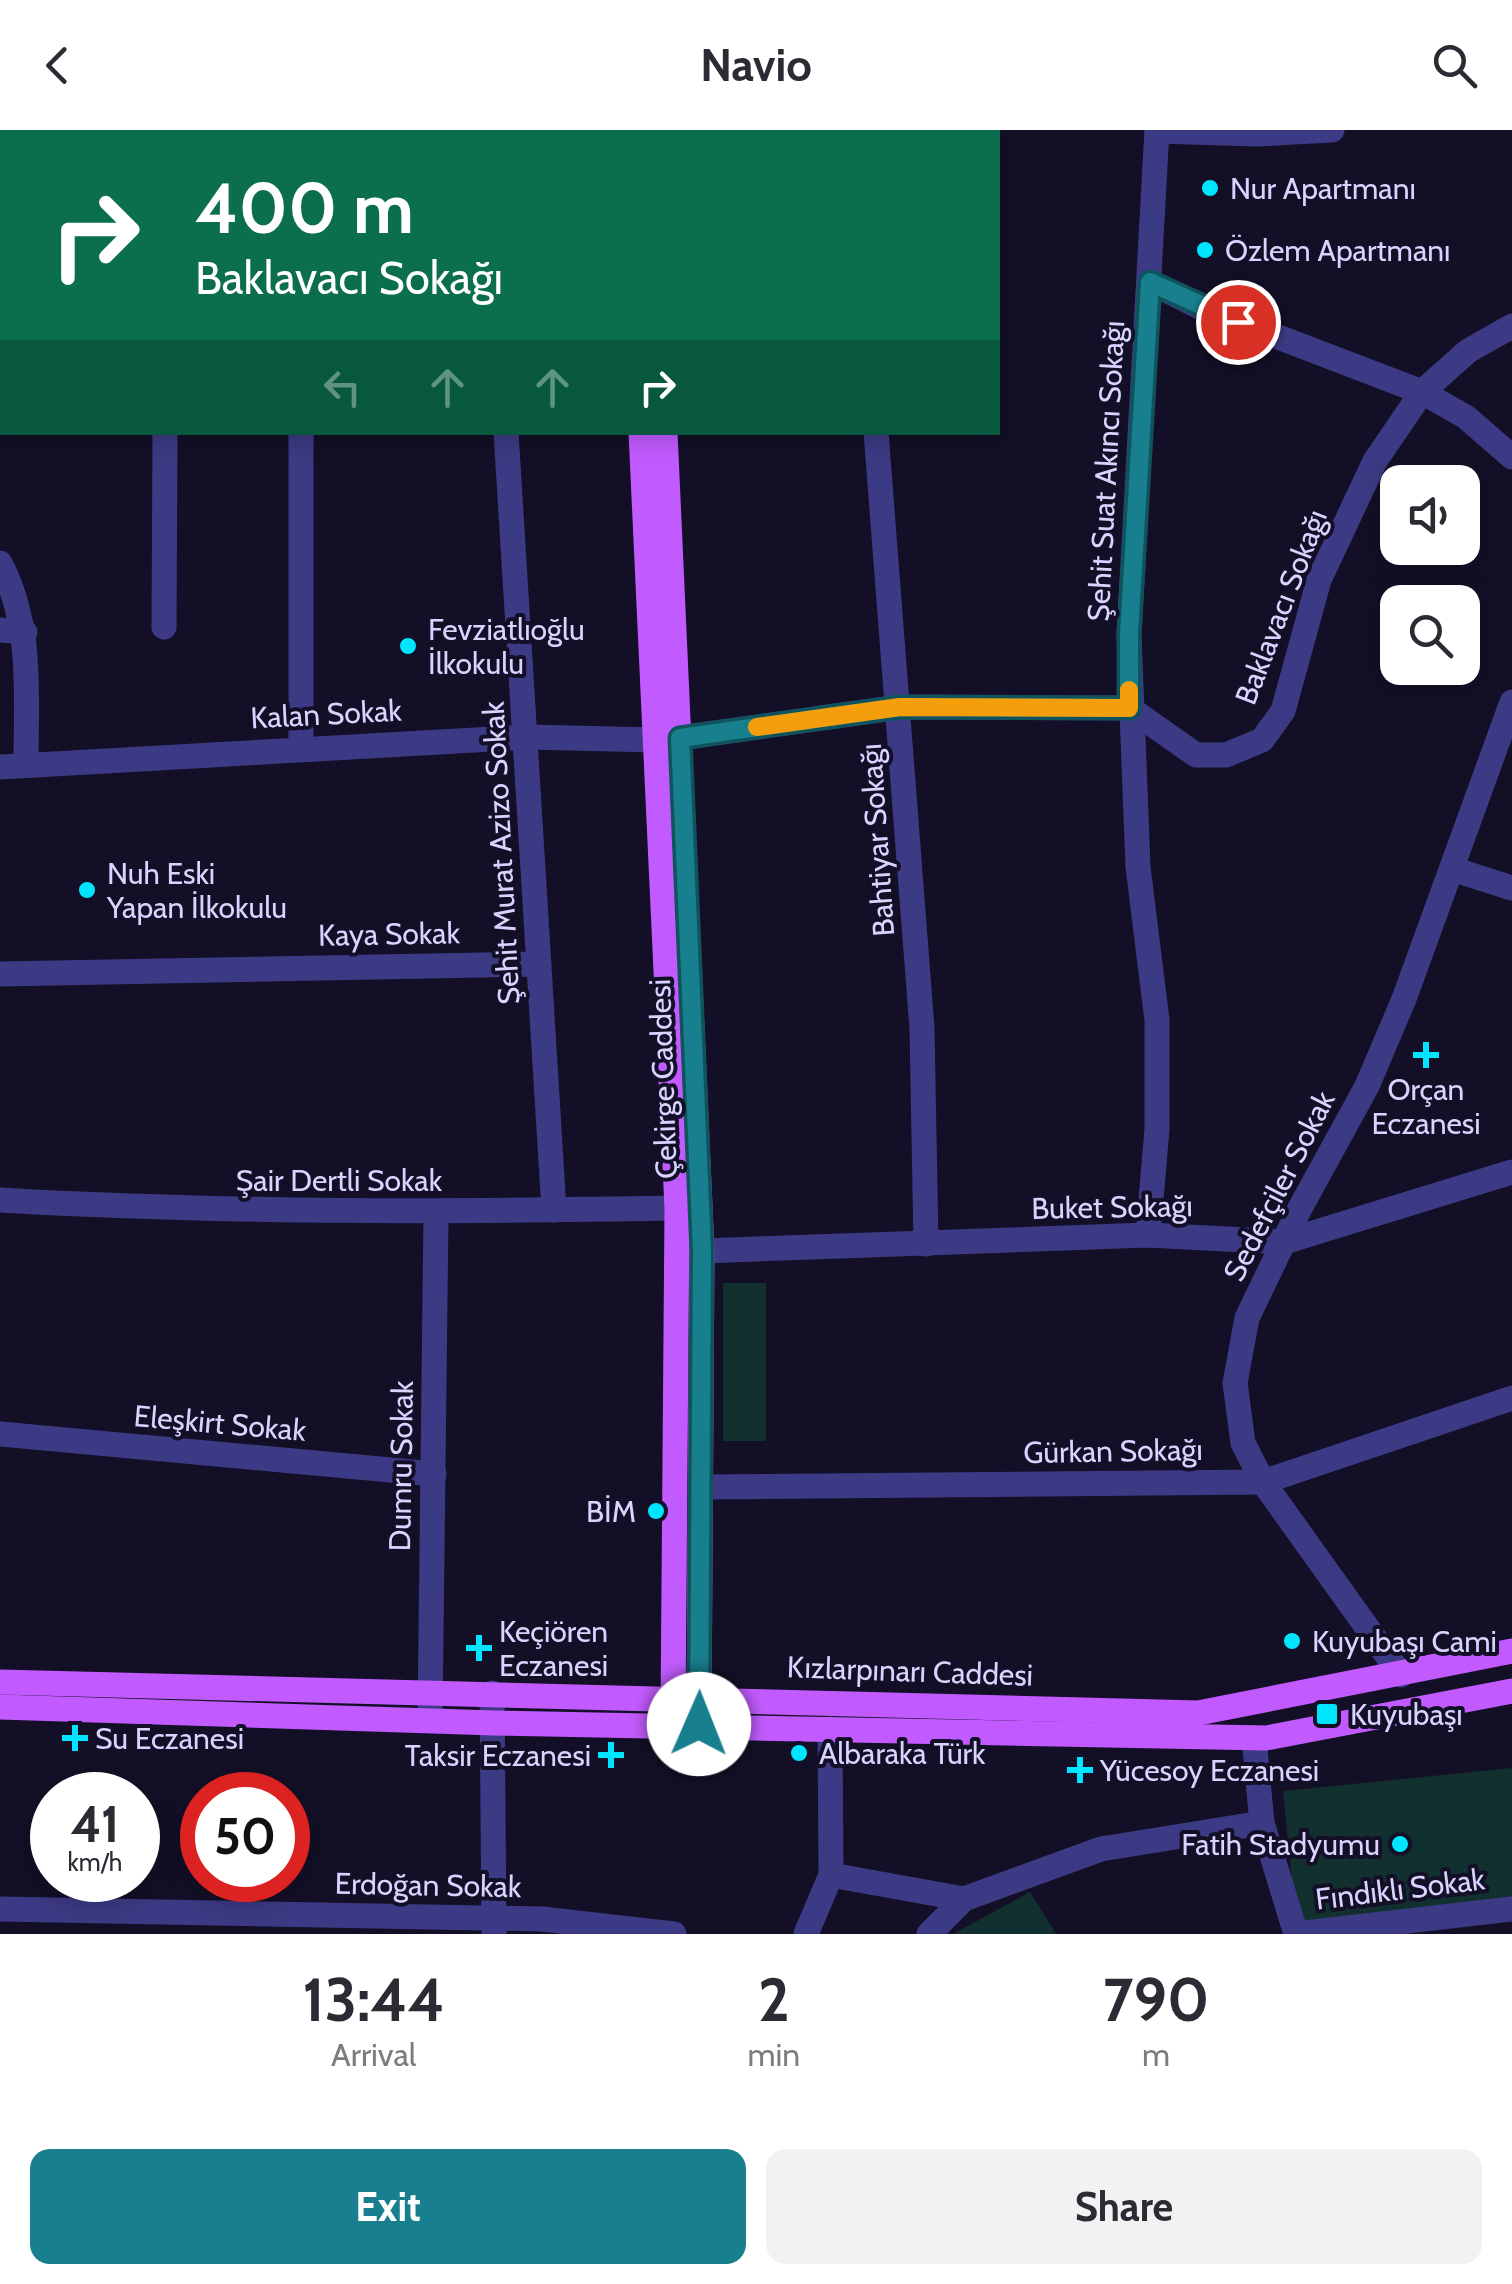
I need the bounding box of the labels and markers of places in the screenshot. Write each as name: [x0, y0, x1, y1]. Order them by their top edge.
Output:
place label: Nur Apartmanı: [1230, 170, 1416, 207]
marker: Nur Apartmanı: [1199, 177, 1221, 199]
place label: Özlem Apartmanı: [1225, 232, 1450, 269]
marker: Özlem Apartmanı: [1194, 239, 1216, 261]
pin: [1196, 280, 1281, 365]
place label: Fevziatlıoğlu İlkokulu: [428, 611, 585, 682]
marker: Fevziatlıoğlu İlkokulu: [397, 635, 419, 657]
place label: Nuh Eski Yapan İlkokulu: [106, 855, 287, 926]
marker: Nuh Eski Yapan İlkokulu: [76, 879, 98, 901]
marker: Orçan Eczanesi: [1415, 1044, 1437, 1066]
place label: Orçan Eczanesi: [1371, 1071, 1481, 1142]
place label: BİM: [586, 1493, 636, 1530]
marker: BİM: [645, 1500, 667, 1522]
place label: Keçiören Eczanesi: [499, 1613, 608, 1684]
place label: Kuyubaşı Cami: [1312, 1623, 1497, 1660]
marker: Kuyubaşı Cami: [1281, 1630, 1303, 1652]
marker: Keçiören Eczanesi: [468, 1637, 490, 1659]
place label: Kuyubaşı: [1350, 1696, 1463, 1733]
marker: Kuyubaşı: [1314, 1701, 1340, 1727]
place label: Su Eczanesi: [95, 1720, 244, 1757]
marker: Su Eczanesi: [64, 1727, 86, 1749]
place label: Albaraka Türk: [819, 1735, 986, 1772]
place label: Taksir Eczanesi: [405, 1737, 591, 1774]
marker: Albaraka Türk: [788, 1742, 810, 1764]
marker: Taksir Eczanesi: [600, 1744, 622, 1766]
place label: Yücesoy Eczanesi: [1099, 1752, 1319, 1789]
marker: Yücesoy Eczanesi: [1069, 1759, 1091, 1781]
place label: Fatih Stadyumu: [1181, 1826, 1380, 1863]
marker: Fatih Stadyumu: [1389, 1833, 1411, 1855]

